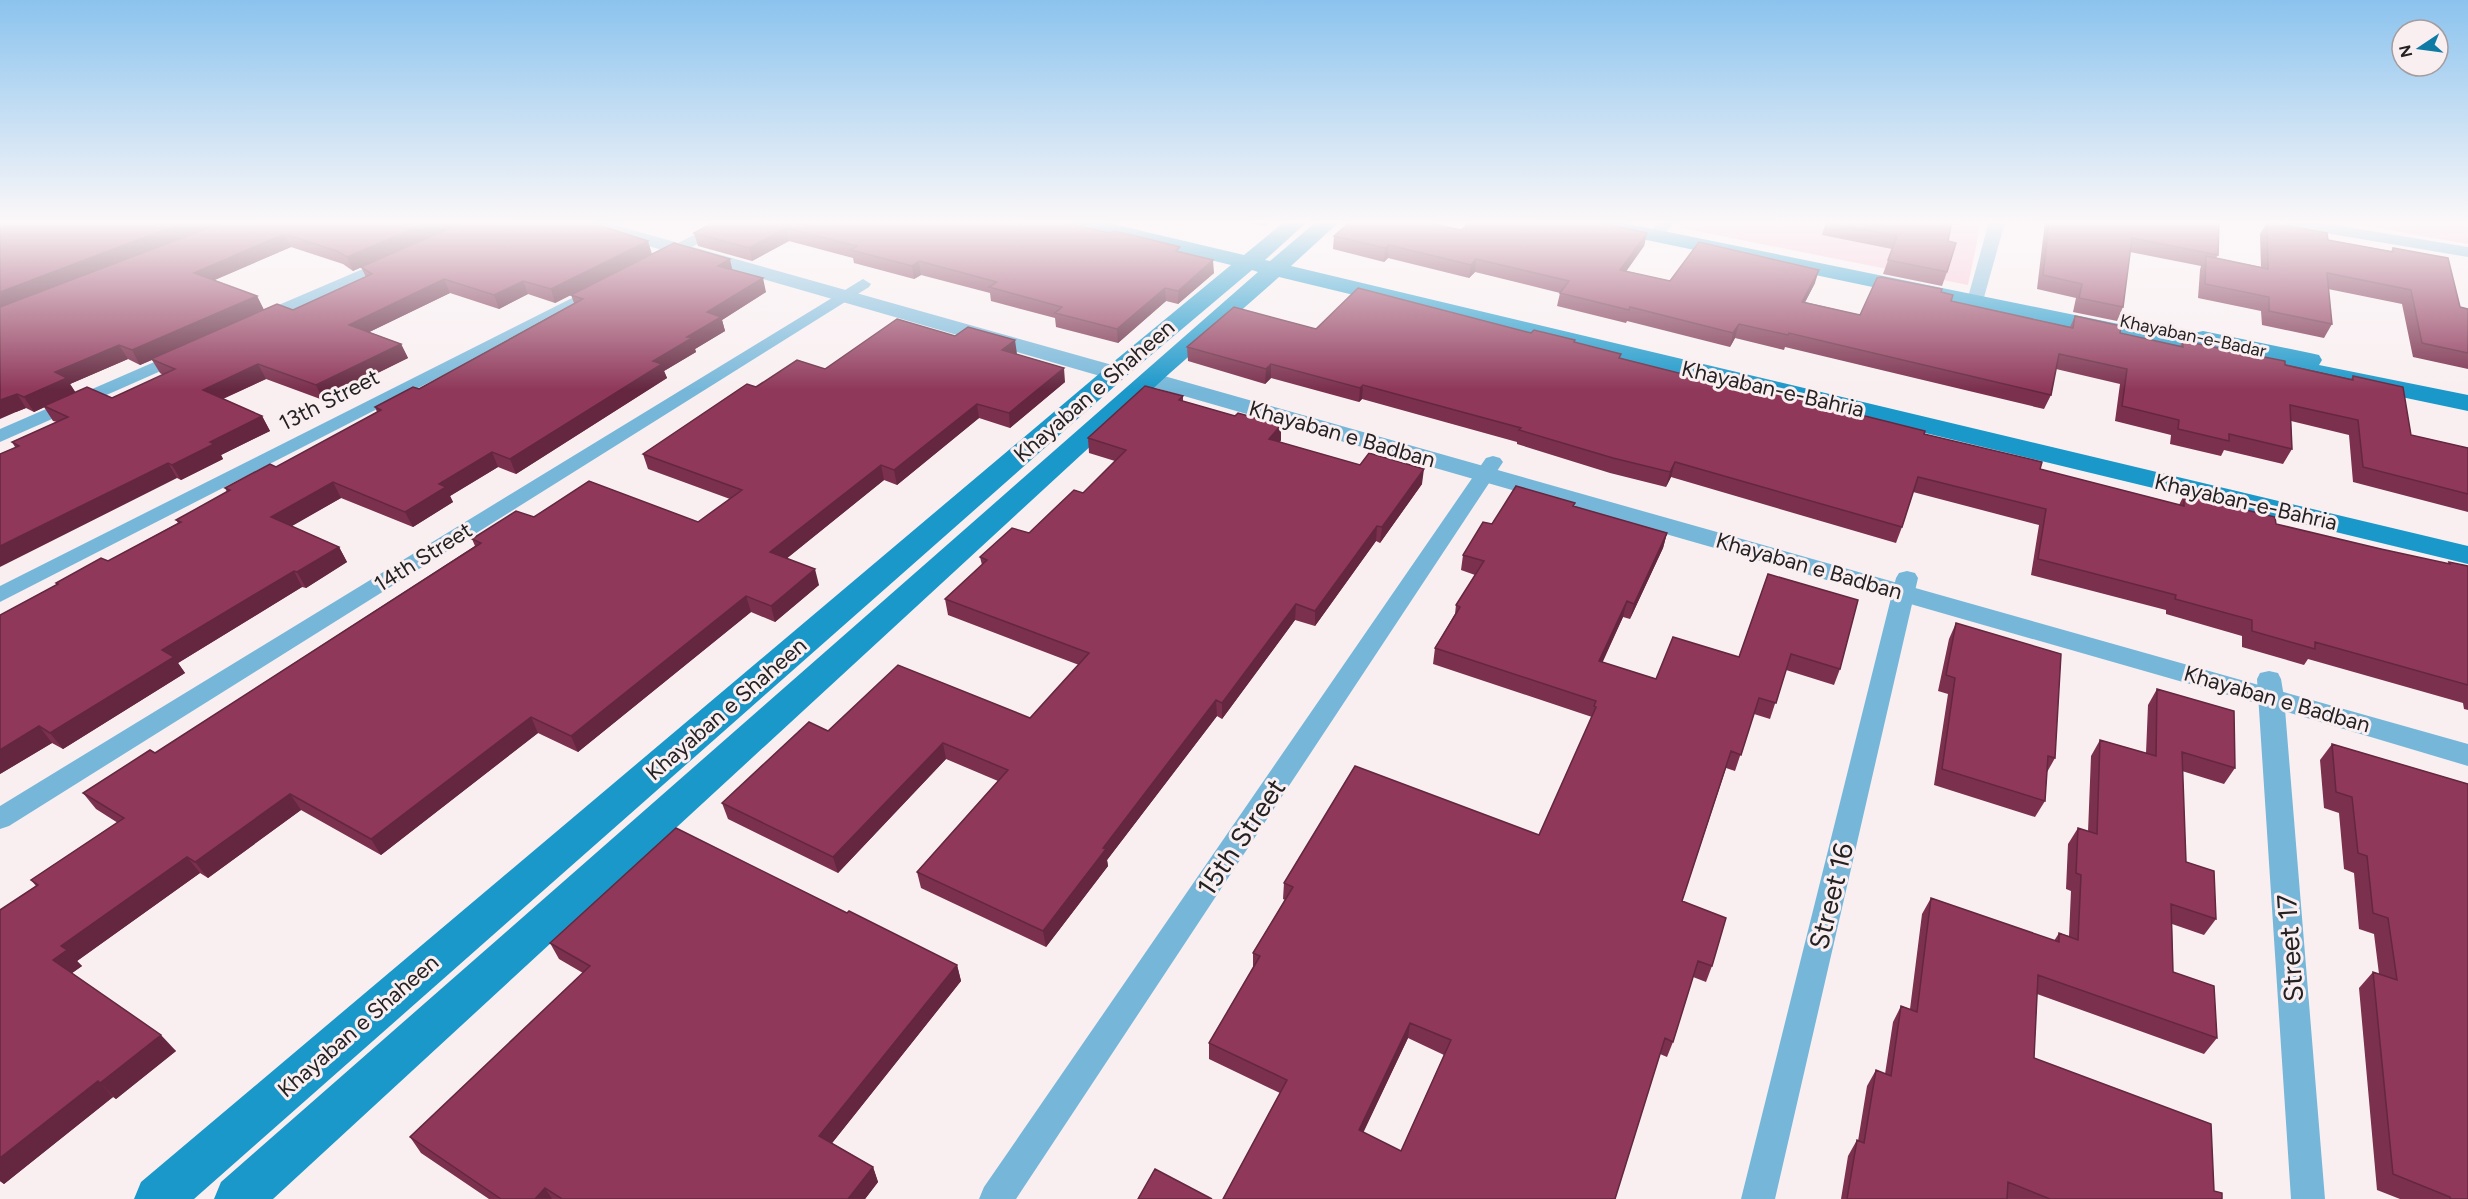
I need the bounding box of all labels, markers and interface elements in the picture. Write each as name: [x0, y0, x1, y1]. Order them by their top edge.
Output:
north arrow: [2390, 18, 2450, 78]
text: N: [2395, 43, 2417, 59]
street label: Khayaban-e-Badar: [2118, 310, 2268, 362]
street label: Khayaban e Shaheen: [1008, 314, 1180, 468]
street label: Khayaban-e-Bahria: [1679, 355, 1867, 423]
street label: 13th Street: [274, 363, 384, 437]
street label: Khayaban e Badban: [1246, 394, 1438, 474]
street label: Khayaban-e-Bahria: [2152, 468, 2340, 536]
street label: 14th Street: [369, 516, 477, 598]
street label: Khayaban e Badban: [1713, 526, 1905, 606]
street label: Khayaban e Shaheen: [640, 632, 812, 786]
street label: Khayaban e Badban: [2181, 659, 2373, 739]
street label: 15th Street: [1190, 772, 1292, 902]
street label: Street 16: [1802, 839, 1860, 953]
street label: Street 17: [2270, 893, 2310, 1003]
street label: Khayaban e Shaheen: [272, 949, 444, 1103]

